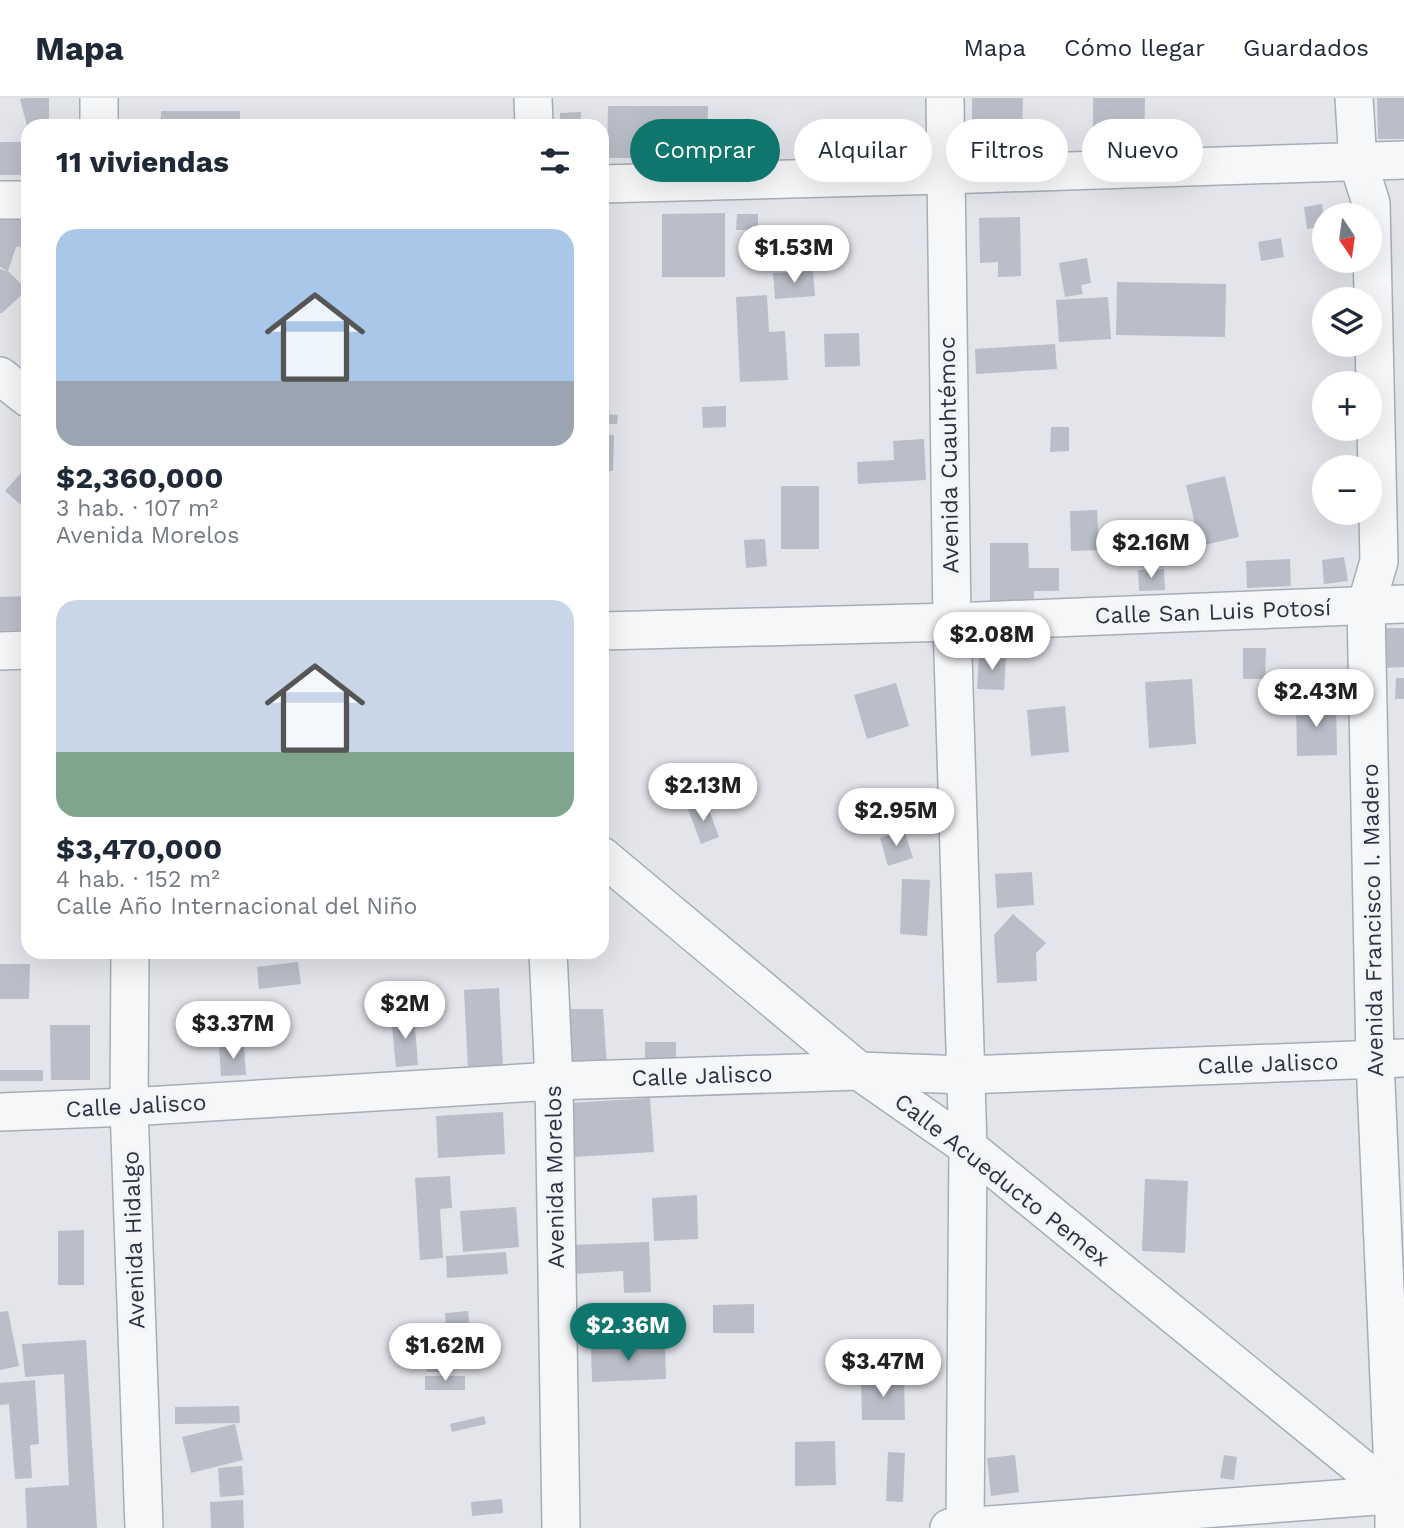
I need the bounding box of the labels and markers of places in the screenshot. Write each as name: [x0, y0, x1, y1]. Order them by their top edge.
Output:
pin: $1.53M: [737, 226, 851, 285]
pin: $2.16M: [1094, 520, 1208, 580]
pin: $2.08M: [935, 612, 1049, 672]
pin: $2.43M: [1259, 670, 1373, 729]
pin: $2.13M: [646, 764, 760, 823]
pin: $2.95M: [839, 788, 953, 848]
pin: $2M: [371, 982, 439, 1041]
pin: $3.37M: [176, 1002, 290, 1061]
pin: $2.36M: [571, 1304, 685, 1363]
pin: $1.62M: [388, 1324, 502, 1383]
pin: $3.47M: [826, 1340, 940, 1399]

